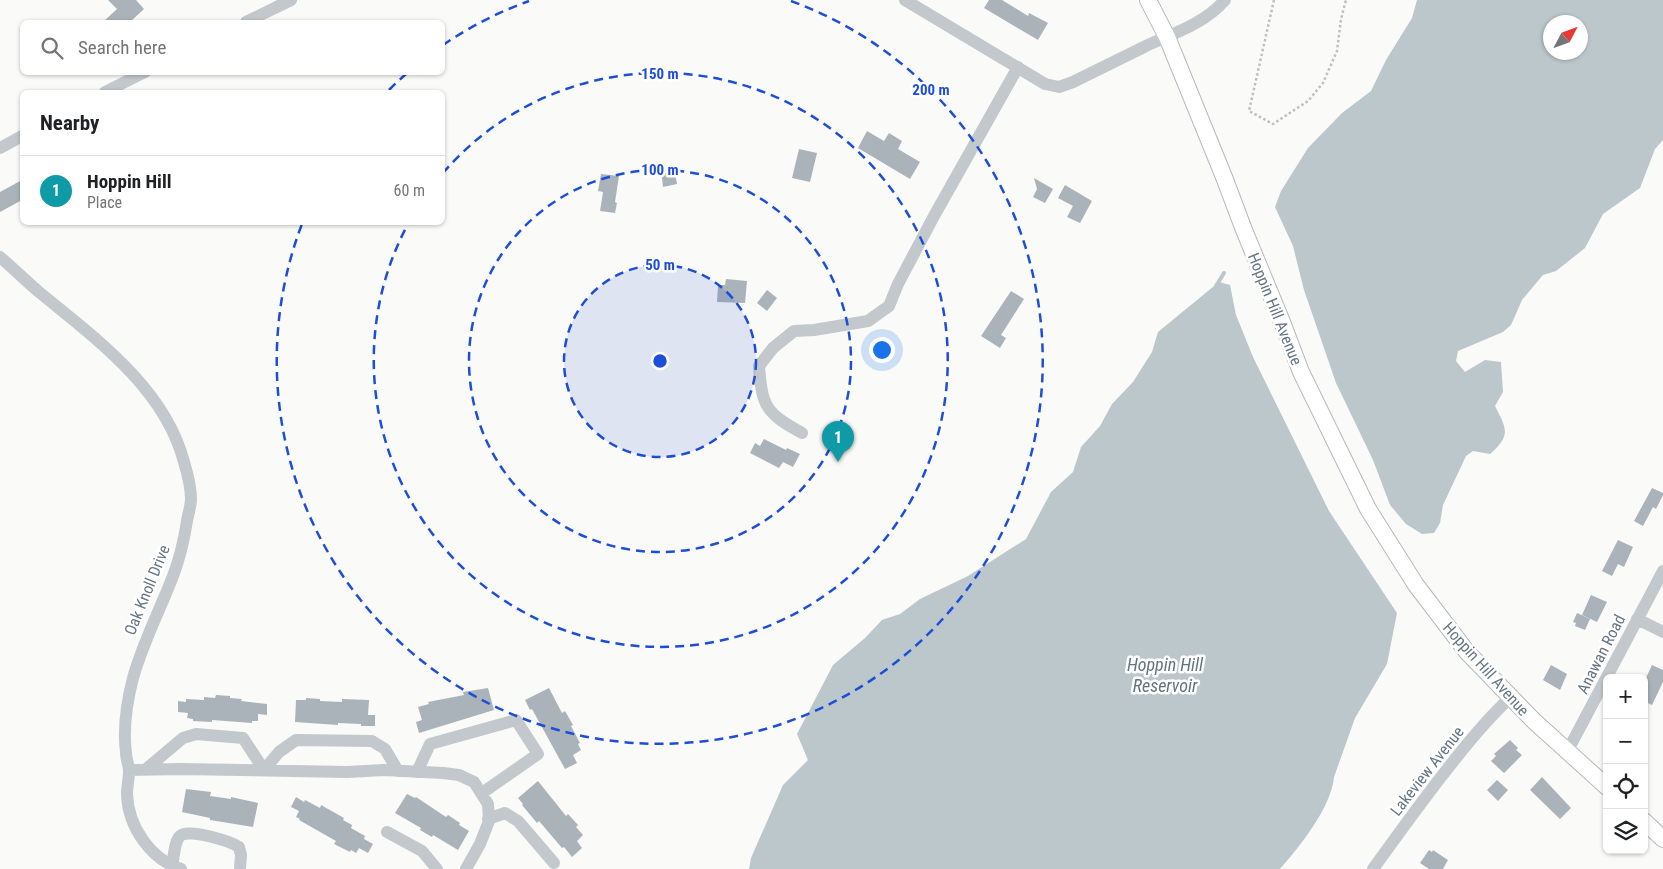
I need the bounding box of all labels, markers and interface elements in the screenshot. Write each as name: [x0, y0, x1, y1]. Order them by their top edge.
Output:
north arrow: [1543, 15, 1588, 60]
search box: [20, 20, 445, 75]
icon: search: [38, 34, 66, 62]
text: Search here: [78, 36, 166, 59]
text: 150 m: [641, 65, 679, 83]
text: 200 m: [912, 81, 950, 99]
text: Nearby: [40, 111, 99, 135]
text: 100 m: [641, 161, 679, 179]
text: Hoppin Hill: [87, 170, 171, 193]
text: 1: [52, 181, 60, 200]
text: 60 m: [393, 181, 425, 200]
text: Place: [87, 193, 122, 212]
street label: Hoppin Hill Avenue: [1244, 250, 1306, 368]
text: 50 m: [645, 256, 675, 274]
your location: [869, 337, 895, 363]
centre of rings: [651, 352, 669, 370]
pin: 1: [822, 421, 854, 462]
street label: Oak Knoll Drive: [120, 542, 174, 638]
street label: Anawan Road: [1573, 611, 1629, 697]
street label: Hoppin Hill Avenue: [1439, 618, 1533, 720]
water label: Hoppin Hill Reservoir: [1127, 654, 1204, 696]
map controls: [1603, 674, 1648, 854]
button: +: [1603, 674, 1648, 719]
button: −: [1603, 719, 1648, 764]
street label: Lakeview Avenue: [1386, 723, 1468, 819]
button: locate: [1603, 764, 1648, 809]
button: layers: [1603, 809, 1648, 854]

